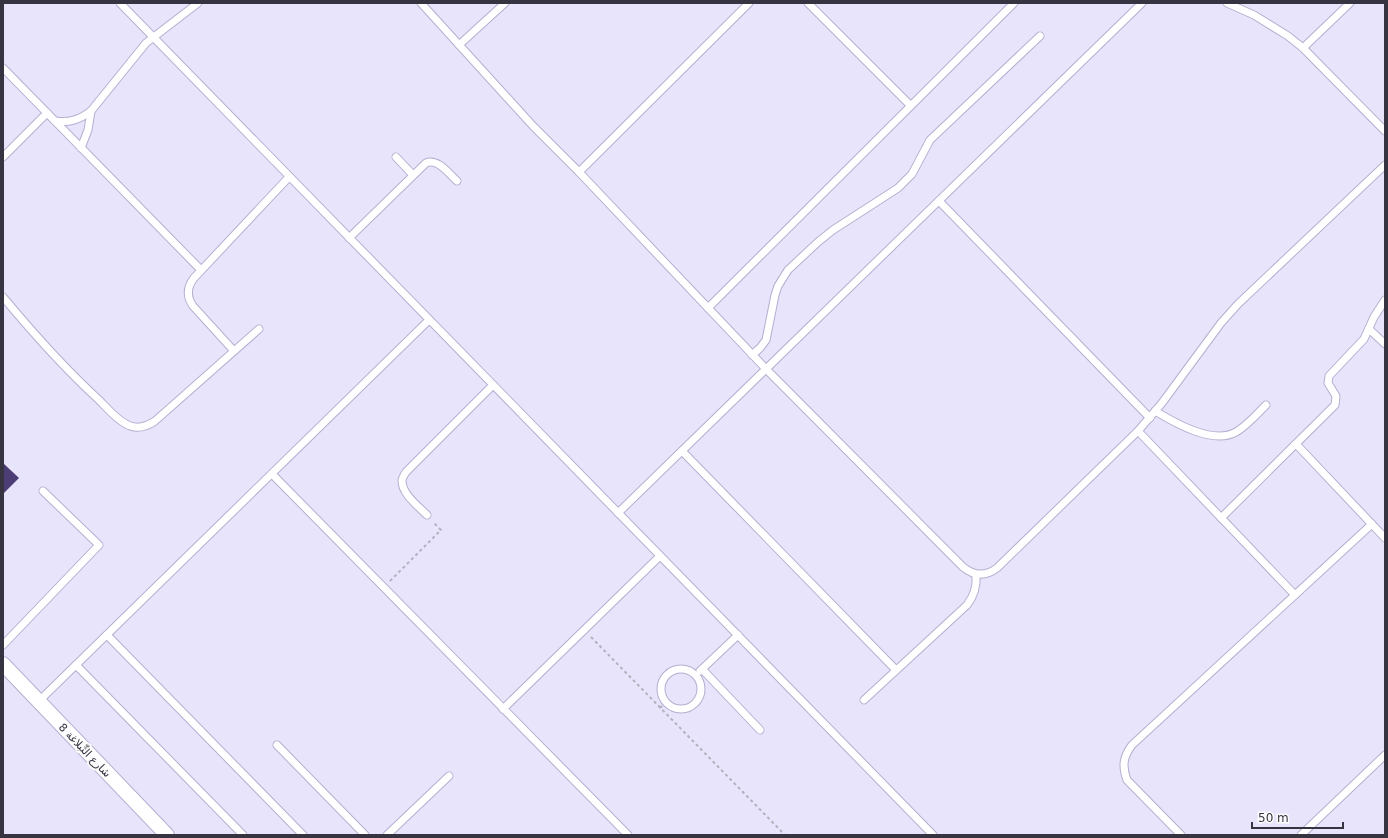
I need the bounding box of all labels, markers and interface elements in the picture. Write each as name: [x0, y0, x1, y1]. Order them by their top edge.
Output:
street label: شارع التِّبلاغة 8: [56, 721, 114, 780]
scale bar: [1252, 804, 1343, 830]
text: 50 m: [1258, 811, 1289, 825]

